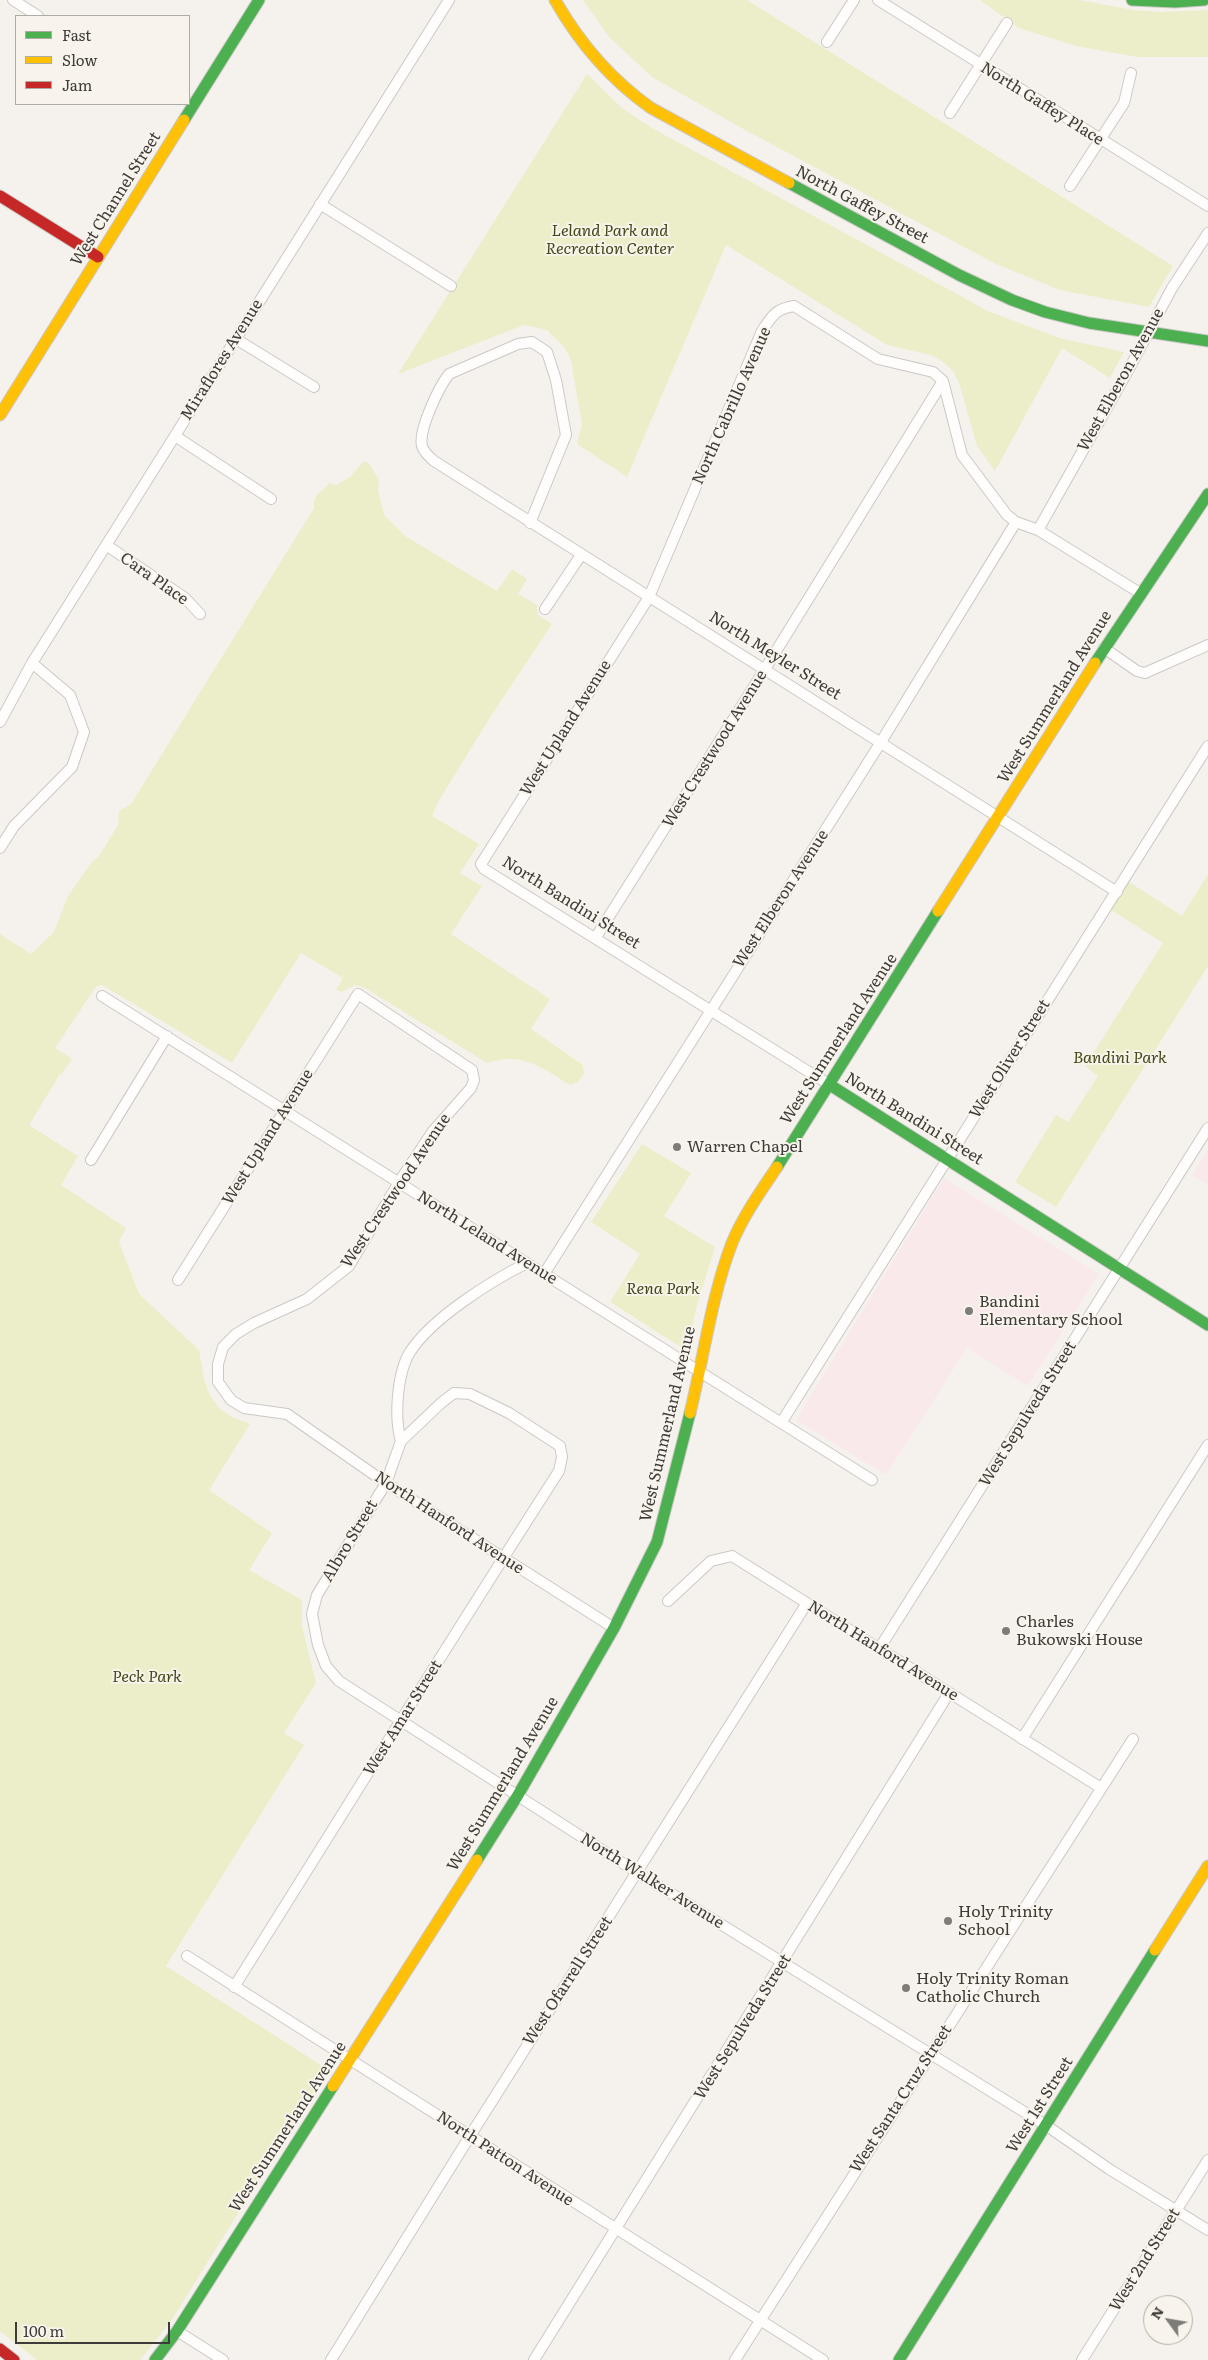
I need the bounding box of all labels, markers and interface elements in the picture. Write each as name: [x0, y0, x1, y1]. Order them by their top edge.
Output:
legend: [15, 15, 190, 105]
text: Fast: [62, 23, 91, 46]
text: Slow: [62, 48, 97, 71]
street label: North Gaffey Place: [977, 58, 1107, 150]
text: Jam: [62, 73, 92, 96]
street label: West Channel Street: [67, 129, 165, 269]
street label: North Gaffey Street: [792, 162, 932, 248]
park label: Leland Park and Recreation Center: [546, 221, 674, 259]
street label: Miraflores Avenue: [177, 296, 267, 424]
street label: West Elberon Avenue: [1074, 305, 1168, 455]
street label: North Cabrillo Avenue: [689, 324, 775, 488]
street label: Cara Place: [116, 549, 192, 609]
street label: West Summerland Avenue: [994, 607, 1116, 787]
street label: North Meyler Street: [705, 608, 845, 704]
street label: West Upland Avenue: [516, 657, 616, 799]
street label: West Crestwood Avenue: [659, 667, 771, 831]
street label: West Elberon Avenue: [729, 826, 833, 972]
street label: North Bandini Street: [498, 853, 644, 953]
street label: West Summerland Avenue: [776, 950, 902, 1128]
street label: West Oliver Street: [966, 996, 1054, 1122]
park label: Bandini Park: [1073, 1048, 1167, 1068]
street label: West Upland Avenue: [218, 1066, 318, 1208]
street label: North Bandini Street: [841, 1069, 987, 1169]
street label: West Crestwood Avenue: [337, 1110, 455, 1272]
place label: Warren Chapel: [687, 1137, 803, 1157]
marker: Warren Chapel: [671, 1141, 683, 1153]
street label: North Leland Avenue: [413, 1187, 561, 1289]
park label: Rena Park: [626, 1279, 700, 1299]
place label: Bandini Elementary School: [979, 1292, 1123, 1330]
marker: Bandini Elementary School: [963, 1305, 975, 1317]
street label: West Summerland Avenue: [636, 1324, 700, 1524]
street label: West Sepulveda Street: [975, 1338, 1081, 1490]
street label: North Hanford Avenue: [371, 1468, 527, 1578]
street label: Albro Street: [318, 1496, 382, 1586]
street label: North Hanford Avenue: [804, 1597, 962, 1705]
place label: Charles Bukowski House: [1016, 1612, 1143, 1650]
marker: Charles Bukowski House: [1000, 1625, 1012, 1637]
street label: West Amar Street: [360, 1657, 446, 1779]
park label: Peck Park: [112, 1667, 182, 1687]
street label: West Summerland Avenue: [443, 1693, 563, 1875]
street label: North Walker Avenue: [577, 1829, 727, 1933]
place label: Holy Trinity School: [958, 1902, 1053, 1940]
street label: West Ofarrell Street: [519, 1913, 617, 2049]
marker: Holy Trinity School: [942, 1915, 954, 1927]
street label: West Sepulveda Street: [690, 1951, 796, 2103]
place label: Holy Trinity Roman Catholic Church: [916, 1969, 1069, 2007]
marker: Holy Trinity Roman Catholic Church: [900, 1982, 912, 1994]
street label: West Santa Cruz Street: [846, 2021, 956, 2177]
street label: West Summerland Avenue: [225, 2038, 351, 2216]
street label: West 1st Street: [1003, 2053, 1077, 2157]
street label: North Patton Avenue: [433, 2108, 577, 2210]
street label: West 2nd Street: [1106, 2205, 1184, 2315]
north arrow: [1143, 2295, 1193, 2345]
text: N: [1145, 2302, 1168, 2323]
scale bar: [18, 2312, 172, 2344]
text: 100 m: [23, 2319, 64, 2342]

